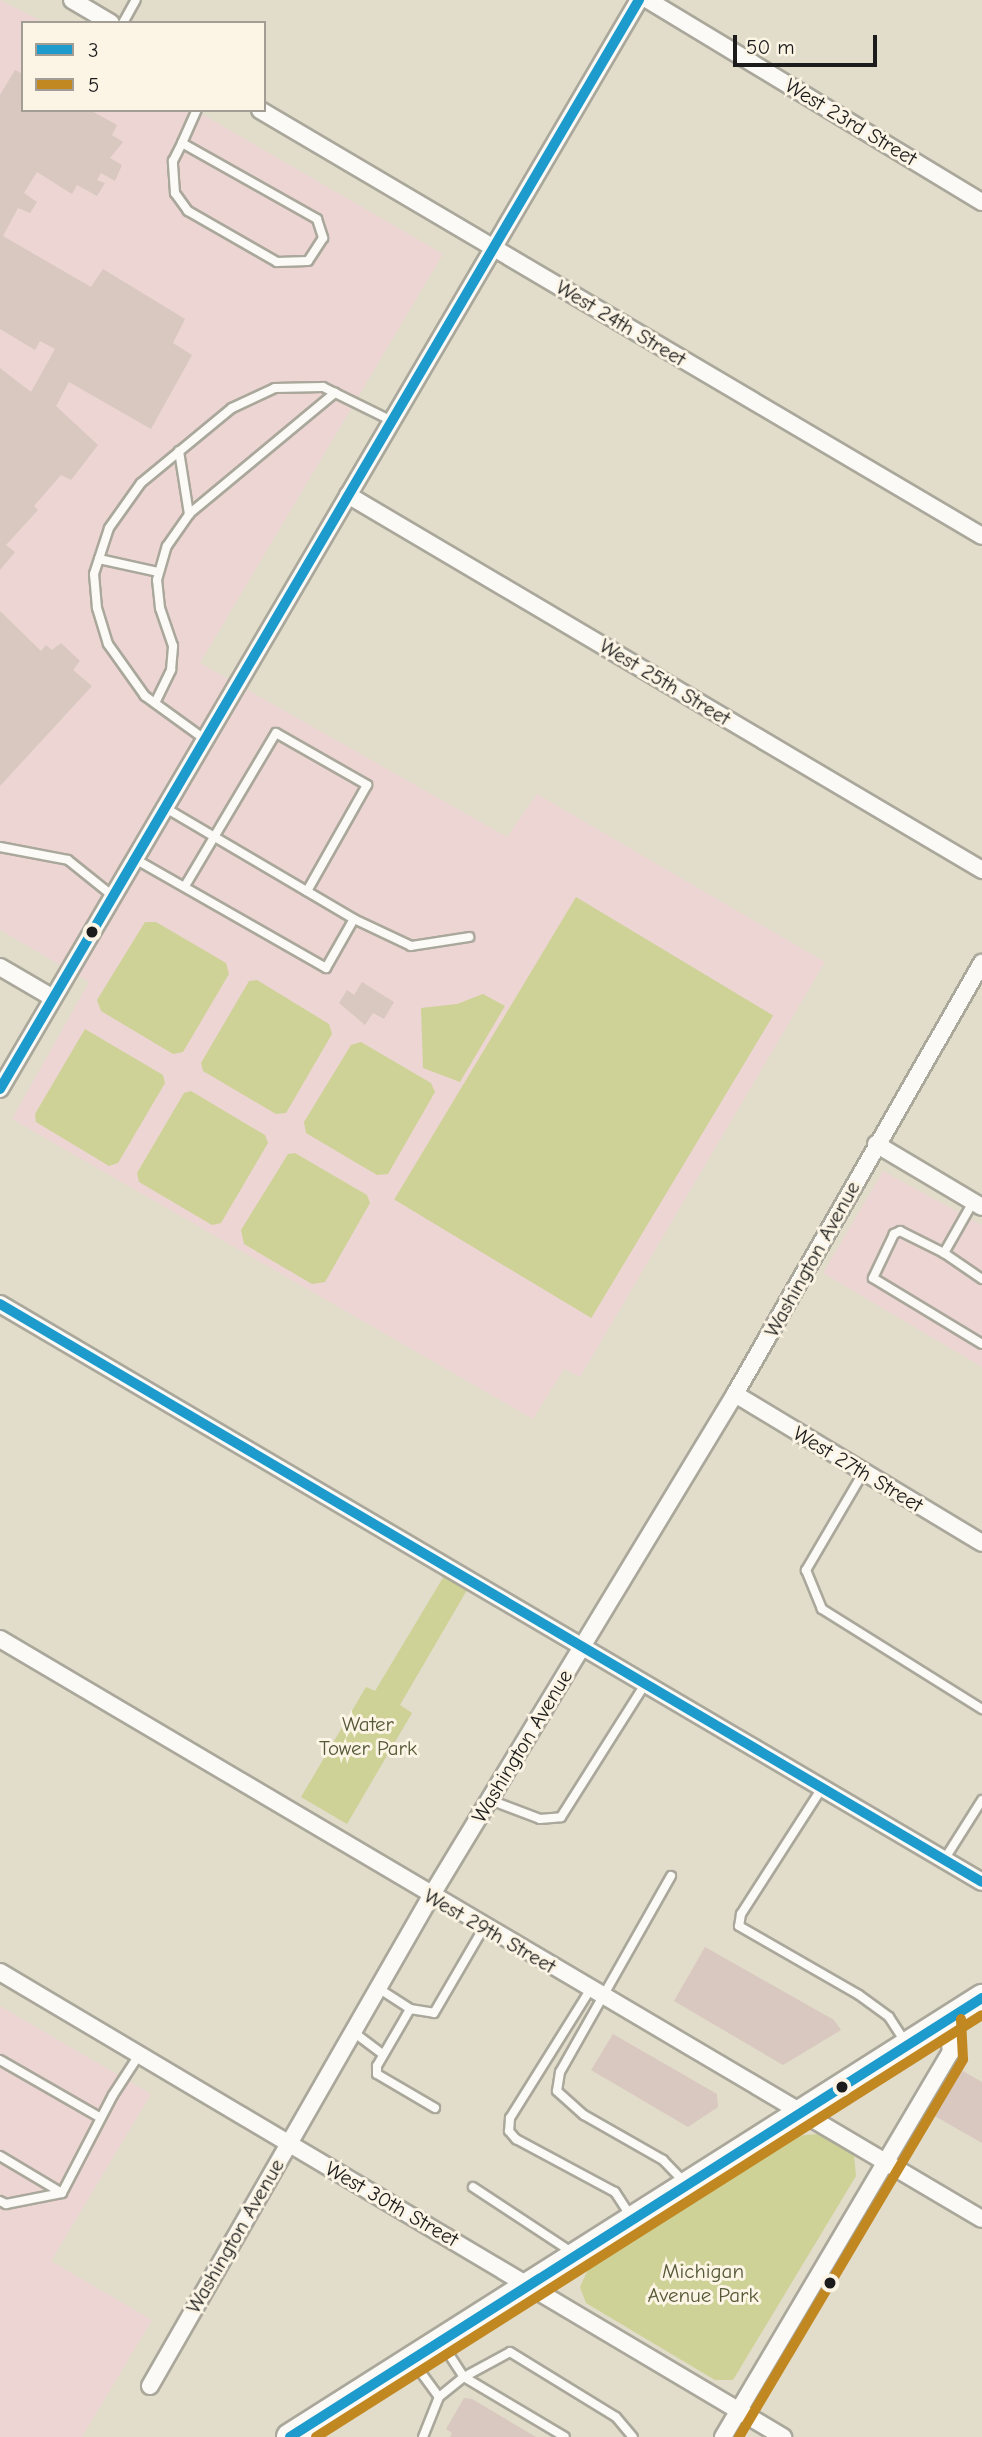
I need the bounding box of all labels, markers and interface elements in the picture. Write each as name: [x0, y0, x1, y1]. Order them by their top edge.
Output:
legend: [21, 21, 266, 112]
scale bar: [737, 21, 880, 65]
text: 50 m: [746, 35, 795, 59]
text: 3: [88, 38, 99, 62]
text: 5: [88, 73, 99, 97]
street label: West 23rd Street: [781, 73, 921, 171]
street label: West 24th Street: [552, 274, 690, 372]
street label: West 25th Street: [595, 633, 735, 731]
unlabelled marker: [85, 925, 99, 939]
street label: Washington Avenue: [759, 1177, 865, 1341]
street label: West 27th Street: [789, 1420, 927, 1518]
street label: Washington Avenue: [466, 1665, 578, 1827]
park label: Water Tower Park: [319, 1711, 417, 1761]
street label: West 29th Street: [420, 1883, 560, 1979]
unlabelled marker: [835, 2080, 849, 2094]
street label: Washington Avenue: [181, 2154, 289, 2318]
street label: West 30th Street: [321, 2156, 463, 2252]
park label: Michigan Avenue Park: [647, 2258, 759, 2308]
unlabelled marker: [823, 2276, 837, 2290]

